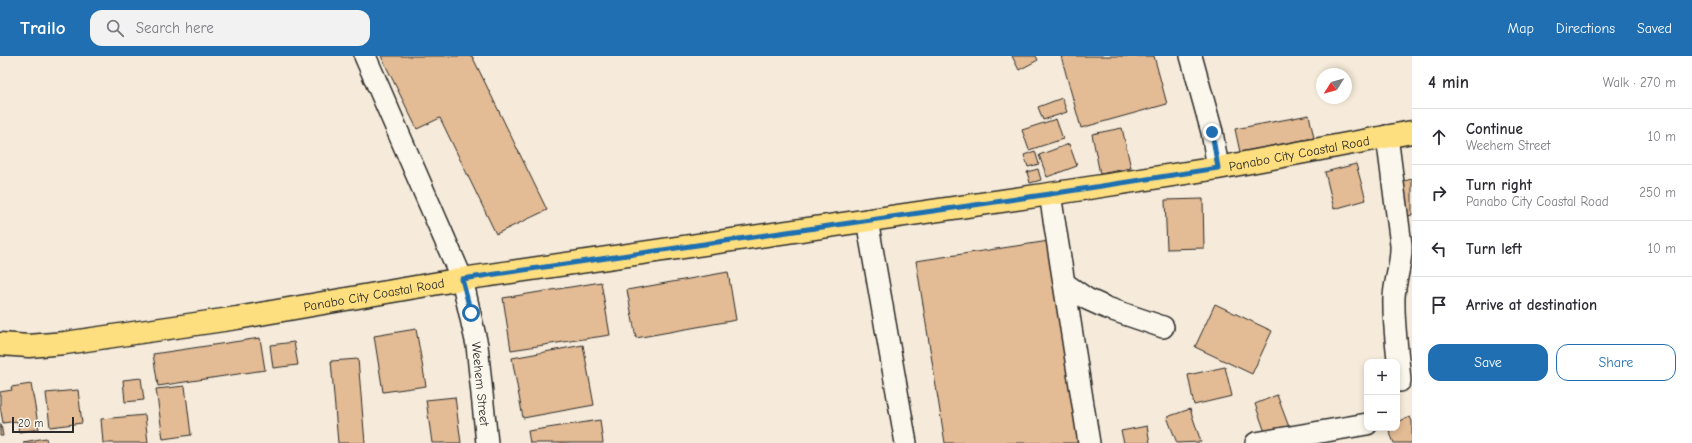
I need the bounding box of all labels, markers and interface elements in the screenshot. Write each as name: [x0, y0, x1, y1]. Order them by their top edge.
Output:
search box: [90, 10, 370, 46]
text: Trailo: [20, 17, 66, 39]
icon: search: [104, 17, 126, 39]
text: Search here: [136, 19, 214, 37]
text: Map: [1507, 20, 1534, 37]
text: Directions: [1556, 20, 1615, 37]
text: Saved: [1637, 20, 1672, 37]
north arrow: [1316, 68, 1352, 104]
text: 4 min: [1428, 73, 1469, 92]
text: Walk · 270 m: [1603, 75, 1676, 90]
text: Continue: [1466, 120, 1523, 138]
route end: [1203, 123, 1221, 141]
icon: ahead: [1428, 126, 1450, 148]
text: 10 m: [1648, 129, 1676, 144]
street label: Panabo City Coastal Road: [1228, 133, 1371, 173]
text: Weehem Street: [1466, 138, 1551, 153]
text: Turn right: [1466, 176, 1532, 194]
icon: right: [1428, 182, 1450, 204]
text: 250 m: [1639, 185, 1676, 200]
text: Panabo City Coastal Road: [1466, 194, 1609, 209]
icon: left: [1428, 238, 1450, 260]
text: Turn left: [1466, 240, 1522, 258]
text: 10 m: [1648, 241, 1676, 256]
street label: Panabo City Coastal Road: [302, 275, 446, 314]
icon: arrive: [1428, 294, 1450, 316]
text: Arrive at destination: [1466, 296, 1597, 314]
route start: [462, 304, 480, 322]
street label: Weehem Street: [469, 341, 493, 428]
button: Save: [1428, 344, 1548, 381]
button: Share: [1556, 344, 1676, 381]
map controls: [1364, 359, 1400, 431]
button: +: [1364, 359, 1400, 395]
button: −: [1364, 395, 1400, 431]
scale bar: [12, 415, 74, 434]
text: 20 m: [18, 417, 43, 430]

